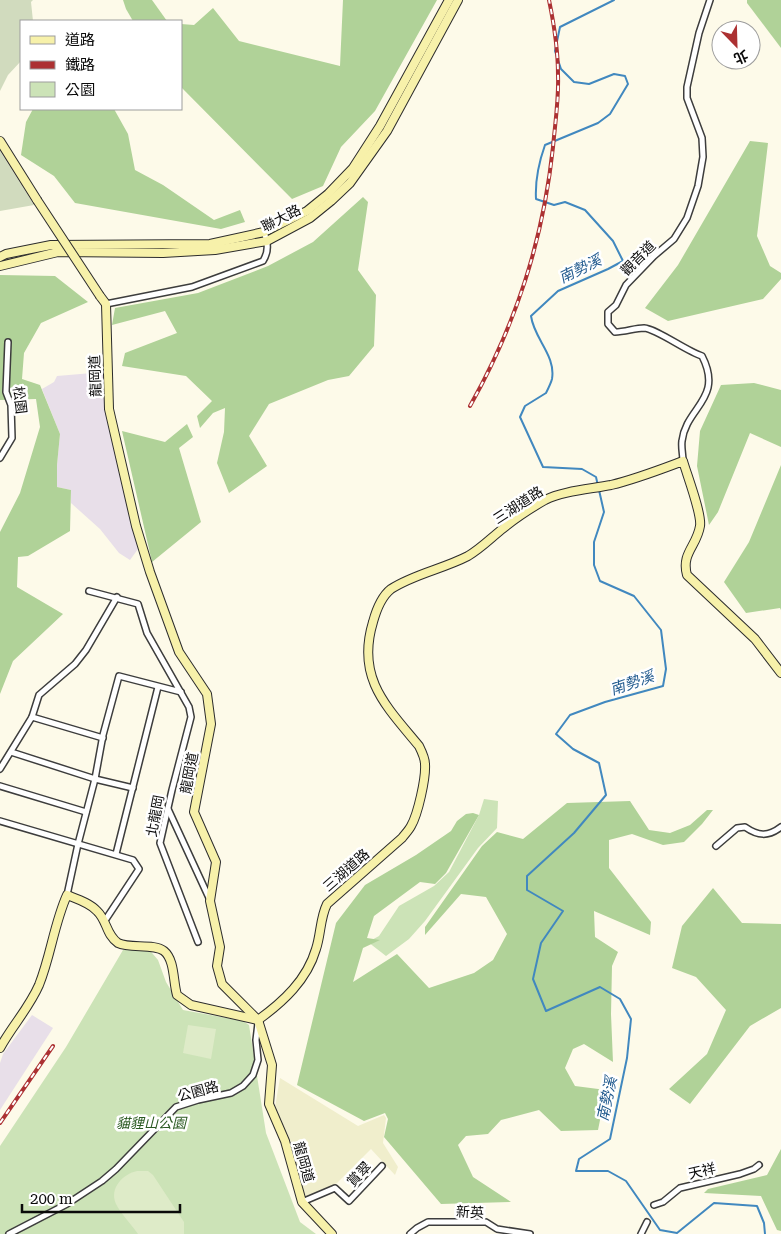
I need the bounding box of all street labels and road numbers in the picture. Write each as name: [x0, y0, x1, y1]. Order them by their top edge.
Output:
street label: 聯大路: [259, 201, 303, 235]
street label: 觀音道: [617, 237, 659, 279]
street label: 龍岡道: [86, 355, 104, 397]
street label: 松園: [10, 385, 30, 415]
street label: 三湖道路: [490, 483, 546, 527]
street label: 龍岡道: [177, 751, 201, 795]
street label: 北龍岡: [143, 794, 167, 838]
street label: 三湖道路: [320, 846, 372, 894]
street label: 公園路: [176, 1078, 220, 1104]
street label: 龍岡道: [291, 1140, 317, 1184]
street label: 賞翠: [344, 1158, 374, 1190]
street label: 天祥: [687, 1160, 717, 1182]
street label: 新英: [456, 1203, 484, 1221]

